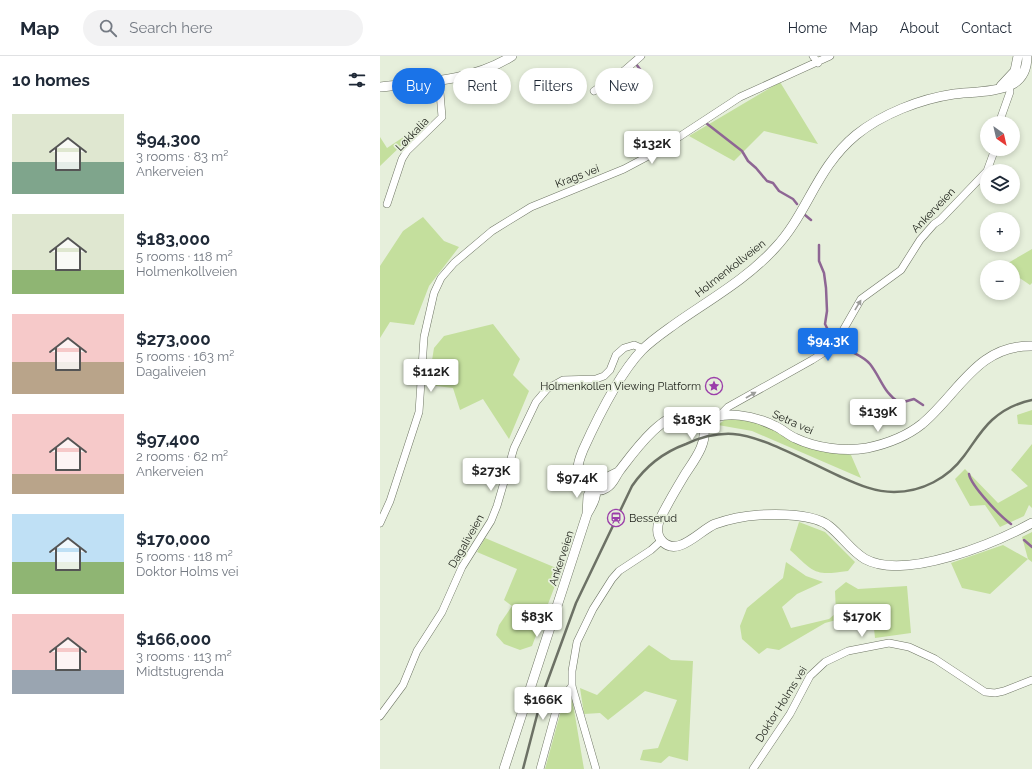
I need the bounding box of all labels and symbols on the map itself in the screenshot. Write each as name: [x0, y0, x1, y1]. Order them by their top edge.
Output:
street label: Løkkalia: [393, 115, 432, 154]
north arrow: [980, 116, 1020, 156]
pin: $132K: [624, 131, 680, 165]
street label: Krags vei: [553, 162, 601, 191]
street label: Ankerveien: [909, 185, 958, 235]
street label: Holmenkollveien: [692, 237, 768, 300]
one-way arrow: [854, 299, 861, 311]
pin: $94.3K: [795, 328, 861, 362]
pin: $112K: [403, 359, 459, 393]
place icon: Holmenkollen Viewing Platform: [704, 376, 724, 396]
place label: Holmenkollen Viewing Platform: [540, 380, 701, 393]
one-way arrow: [745, 391, 757, 398]
pin: $139K: [850, 399, 906, 433]
pin: $183K: [664, 407, 720, 441]
street label: Setra vei: [770, 408, 815, 437]
pin: $273K: [463, 458, 519, 492]
pin: $97.4K: [544, 465, 610, 499]
station icon: Besserud: [606, 508, 626, 528]
street label: Dagaliveien: [446, 512, 487, 570]
place label: Besserud: [629, 512, 677, 525]
street label: Ankerveien: [546, 529, 576, 587]
pin: $83K: [513, 604, 561, 638]
pin: $170K: [834, 604, 890, 638]
street label: Doktor Holms vei: [753, 664, 810, 745]
pin: $166K: [515, 687, 571, 721]

